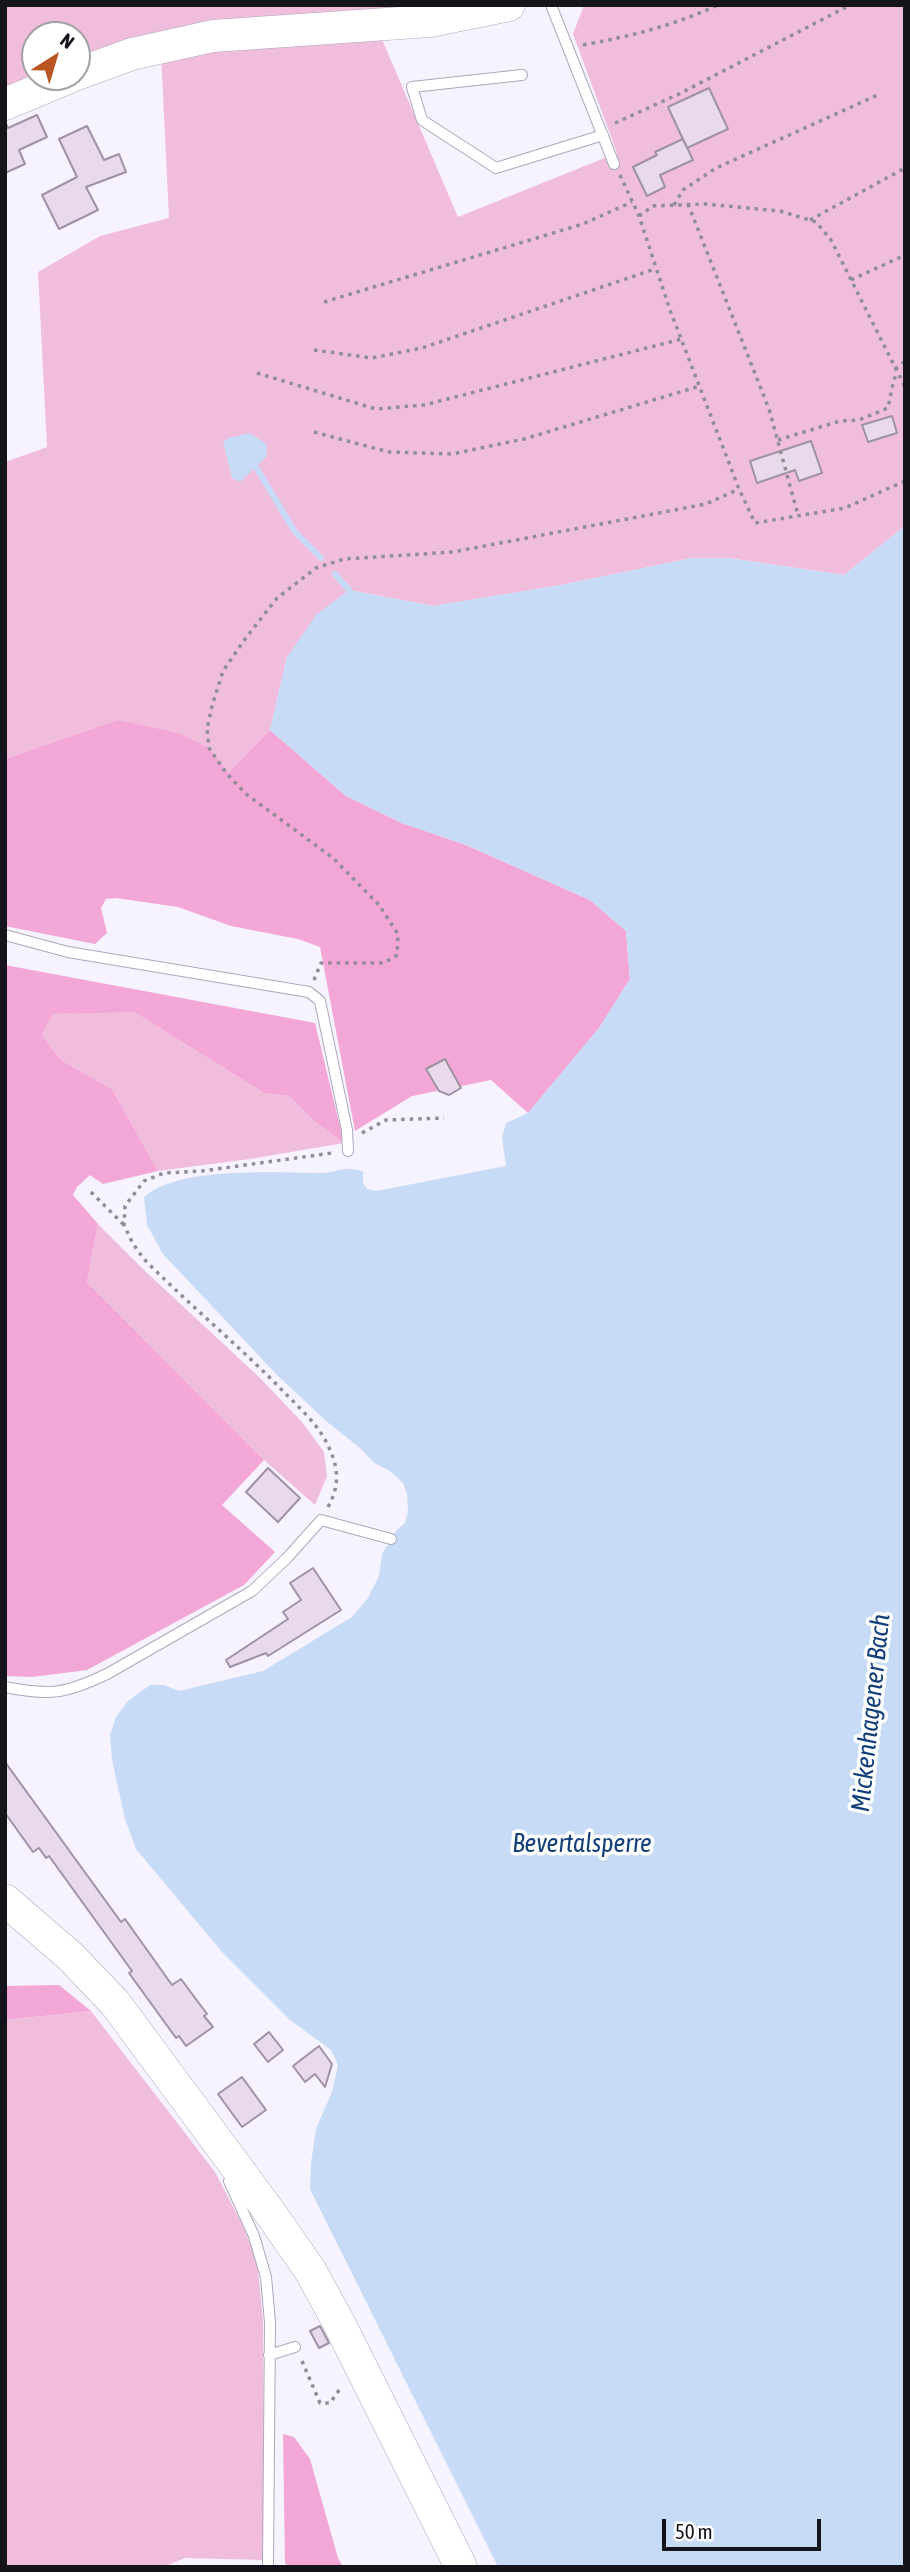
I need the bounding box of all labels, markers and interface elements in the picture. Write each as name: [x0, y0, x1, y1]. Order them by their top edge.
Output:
north arrow: [21, 21, 91, 91]
text: N: [56, 29, 79, 53]
water label: Mickenhagener Bach: [845, 1612, 897, 1814]
water label: Bevertalsperre: [512, 1828, 652, 1860]
scale bar: [665, 2506, 824, 2550]
text: 50 m: [675, 2519, 713, 2543]

